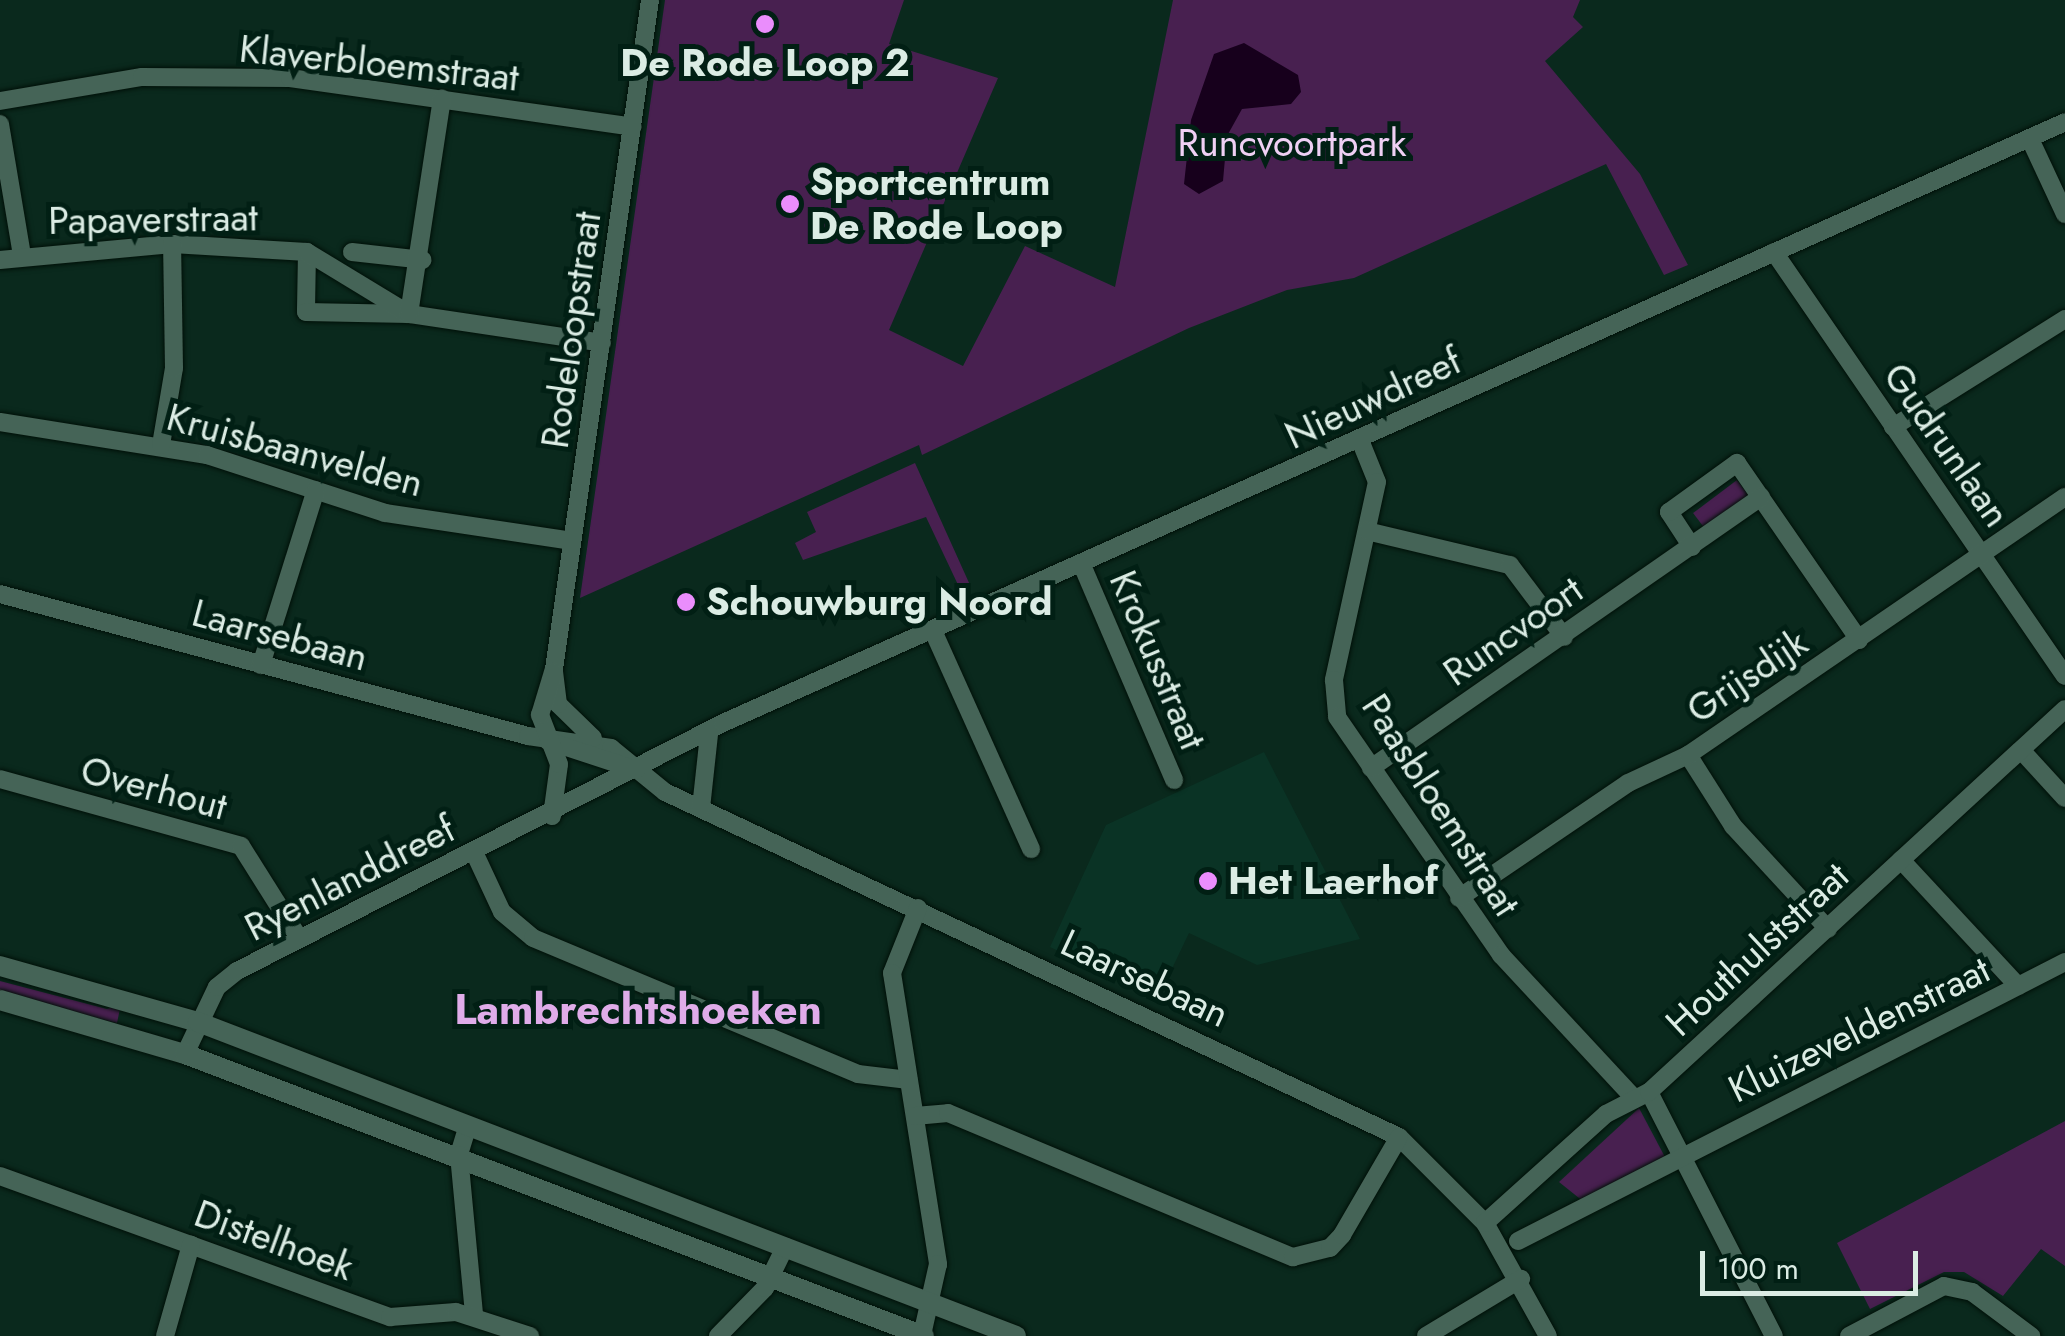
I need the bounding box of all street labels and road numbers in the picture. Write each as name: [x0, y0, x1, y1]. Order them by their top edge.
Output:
street label: Klaverbloemstraat: [237, 26, 521, 100]
street label: Papaverstraat: [48, 194, 258, 244]
street label: Rodeloopstraat: [532, 209, 610, 451]
street label: Nieuwdreef: [1278, 337, 1468, 459]
street label: Gudrunlaan: [1874, 354, 2020, 536]
street label: Kruisbaanvelden: [162, 394, 428, 506]
street label: Krokusstraat: [1100, 564, 1216, 756]
street label: Runcvoort: [1435, 567, 1591, 695]
street label: Laarsebaan: [187, 590, 373, 680]
street label: Grijsdijk: [1678, 619, 1816, 733]
street label: Paasbloemstraat: [1352, 686, 1530, 924]
street label: Overhout: [76, 747, 232, 829]
street label: Ryenlanddreef: [237, 806, 463, 950]
street label: Houthulststraat: [1656, 853, 1858, 1045]
street label: Laarsebaan: [1054, 919, 1236, 1037]
street label: Kluizeveldenstraat: [1721, 946, 1997, 1112]
street label: Distelhoek: [188, 1190, 360, 1290]

